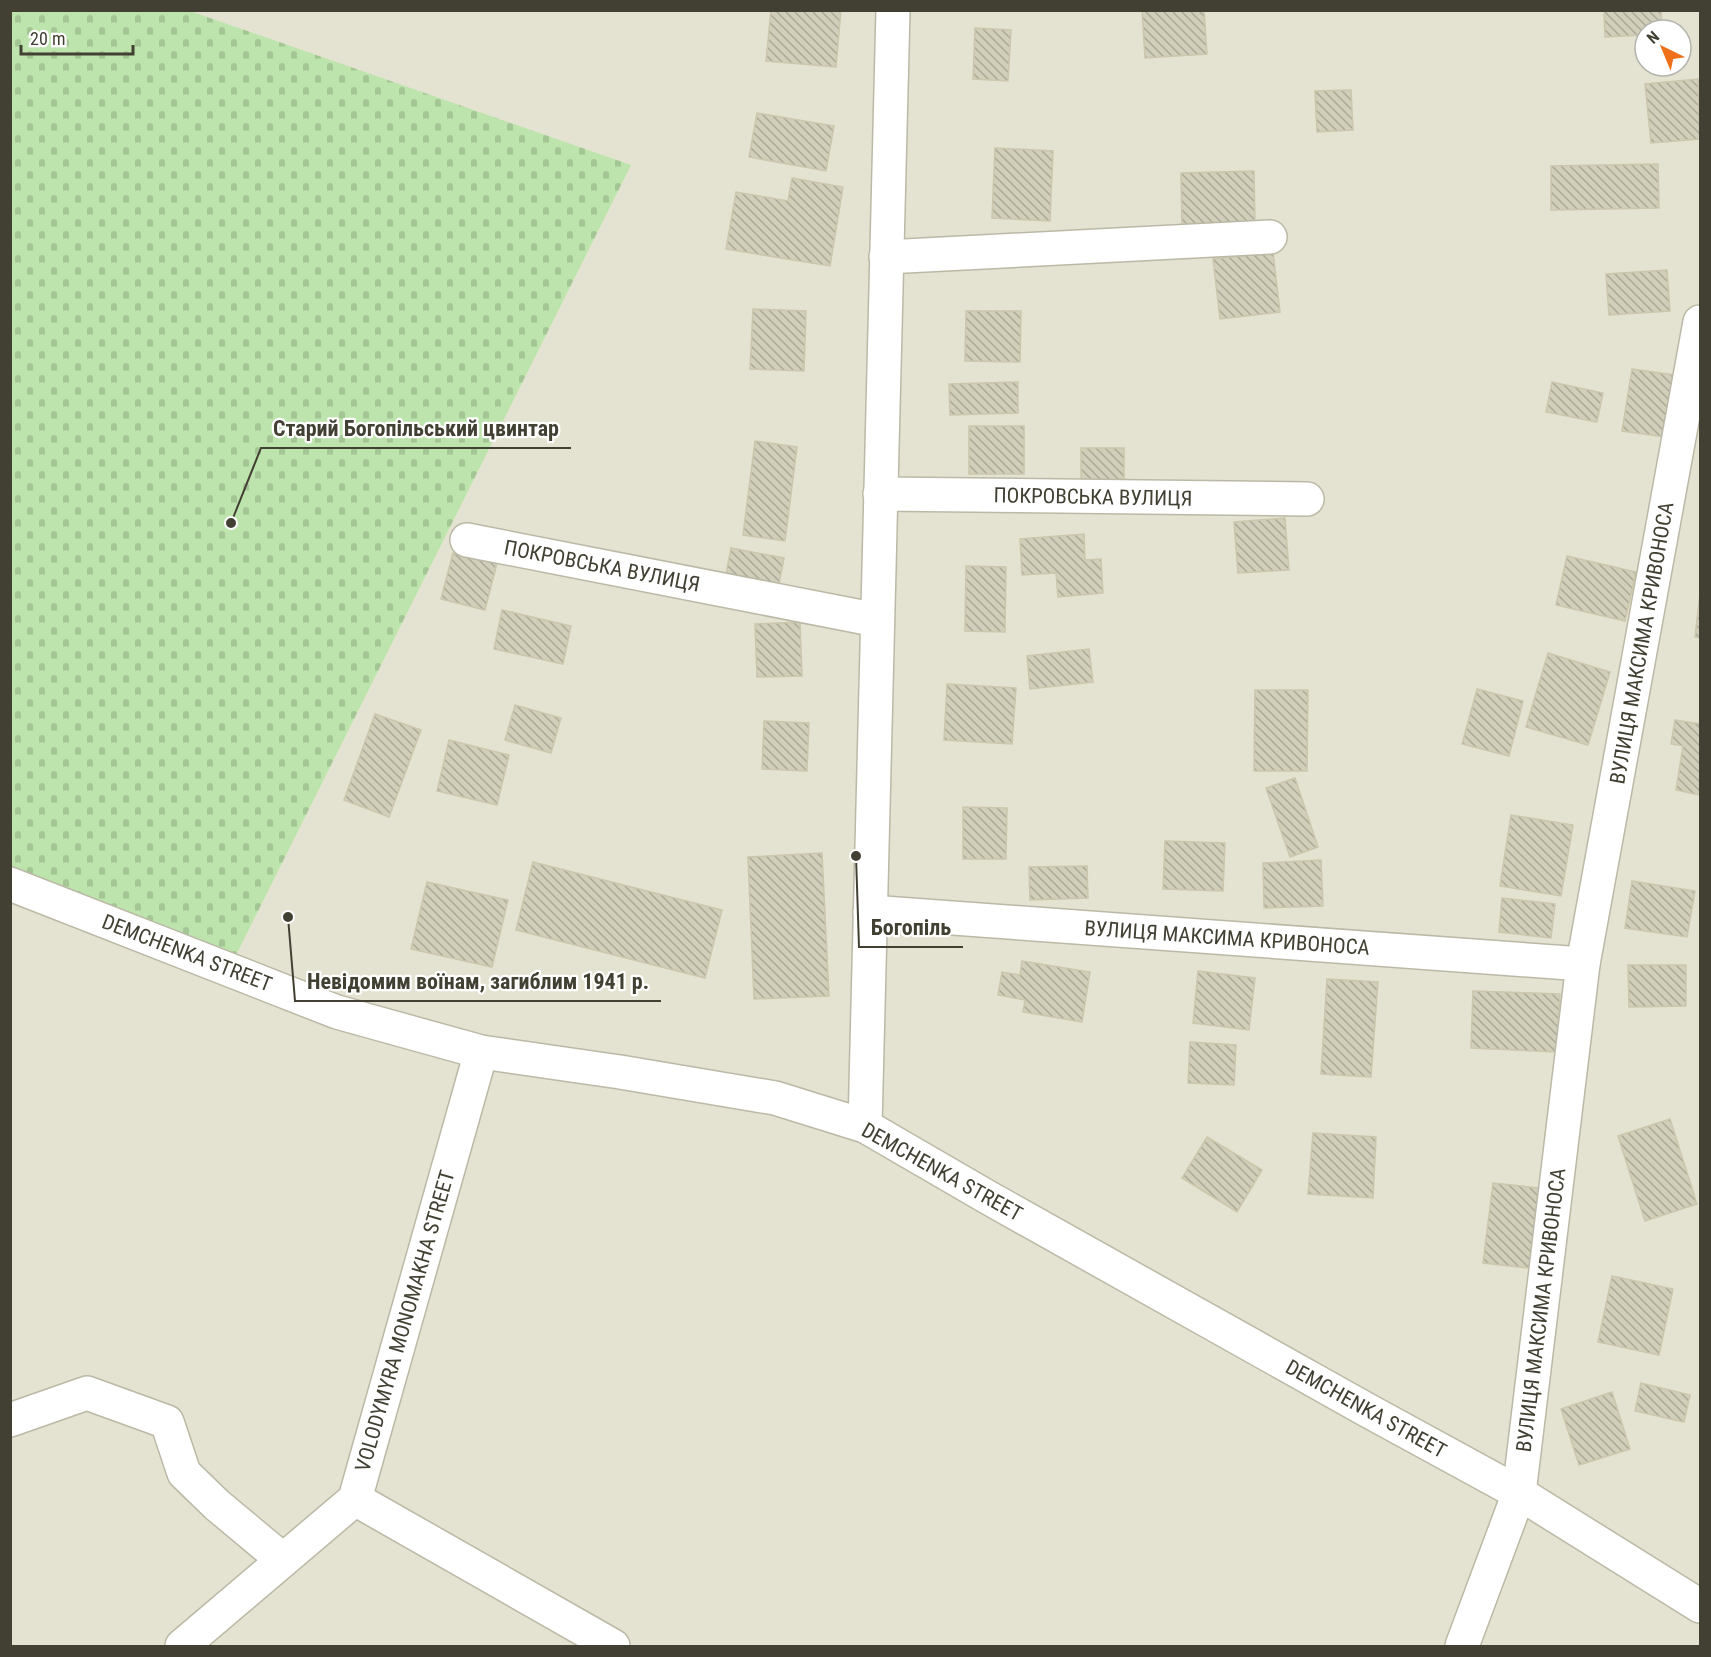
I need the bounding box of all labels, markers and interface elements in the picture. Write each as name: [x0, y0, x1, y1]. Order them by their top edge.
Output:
scale bar: [21, 18, 134, 56]
north arrow: [1633, 18, 1693, 78]
text: N: [1643, 27, 1663, 48]
text: 20 m: [30, 28, 65, 49]
callout: Старий Богопільський цвинтар: [261, 408, 571, 448]
text: Старий Богопільський цвинтар: [273, 416, 559, 441]
street label: ПОКРОВСЬКА ВУЛИЦЯ: [993, 483, 1193, 511]
street label: ВУЛИЦЯ МАКСИМА КРИВОНОСА: [1605, 500, 1679, 786]
street label: ПОКРОВСЬКА ВУЛИЦЯ: [502, 535, 702, 597]
callout: Богопіль: [859, 907, 963, 947]
street label: DEMCHENKA STREET: [99, 910, 275, 996]
text: Богопіль: [871, 915, 951, 940]
street label: ВУЛИЦЯ МАКСИМА КРИВОНОСА: [1084, 916, 1370, 960]
callout: Невідомим воїнам, загиблим 1941 р.: [295, 961, 661, 1001]
text: Невідомим воїнам, загиблим 1941 р.: [307, 969, 649, 994]
street label: DEMCHENKA STREET: [857, 1118, 1027, 1226]
street label: ВУЛИЦЯ МАКСИМА КРИВОНОСА: [1512, 1167, 1570, 1453]
street label: VOLODYMYRA MONOMAKHA STREET: [350, 1168, 460, 1474]
street label: DEMCHENKA STREET: [1281, 1355, 1451, 1463]

